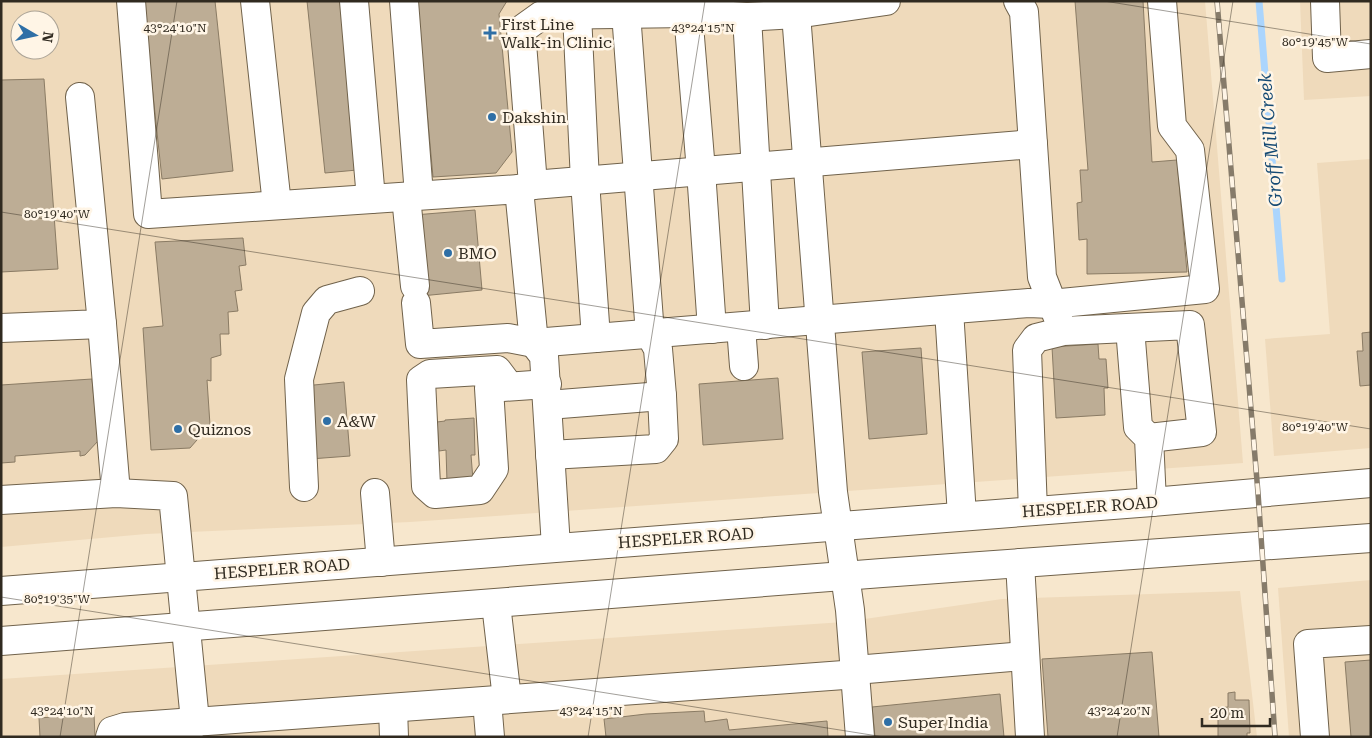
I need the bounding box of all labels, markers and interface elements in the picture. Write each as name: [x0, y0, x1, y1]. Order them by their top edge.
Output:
north arrow: [10, 10, 60, 60]
place label: First Line Walk-in Clinic: [501, 15, 612, 52]
text: 43°24'10"N: [143, 21, 207, 35]
text: 43°24'15"N: [671, 21, 735, 35]
marker: First Line Walk-in Clinic: [483, 26, 497, 40]
text: N: [39, 30, 57, 44]
text: 80°19'45"W: [1282, 35, 1349, 49]
water label: Groff Mill Creek: [1254, 72, 1286, 208]
place label: Dakshin: [502, 108, 566, 127]
marker: Dakshin: [486, 111, 498, 123]
text: 80°19'40"W: [24, 207, 91, 221]
place label: BMO: [458, 244, 497, 263]
marker: BMO: [442, 247, 454, 259]
place label: A&W: [337, 412, 377, 431]
marker: A&W: [321, 415, 333, 427]
place label: Quiznos: [188, 420, 251, 439]
text: 80°19'40"W: [1282, 420, 1349, 434]
marker: Quiznos: [172, 423, 184, 435]
street label: HESPELER ROAD: [1021, 493, 1159, 521]
street label: HESPELER ROAD: [617, 524, 755, 552]
street label: HESPELER ROAD: [213, 555, 351, 583]
text: 80°19'35"W: [24, 592, 91, 606]
scale bar: [1202, 696, 1270, 728]
text: 43°24'10"N: [30, 704, 94, 718]
text: 43°24'15"N: [559, 704, 623, 718]
text: 43°24'20"N: [1087, 704, 1151, 718]
text: 20 m: [1210, 704, 1245, 722]
place label: Super India: [898, 713, 989, 732]
marker: Super India: [882, 716, 894, 728]

